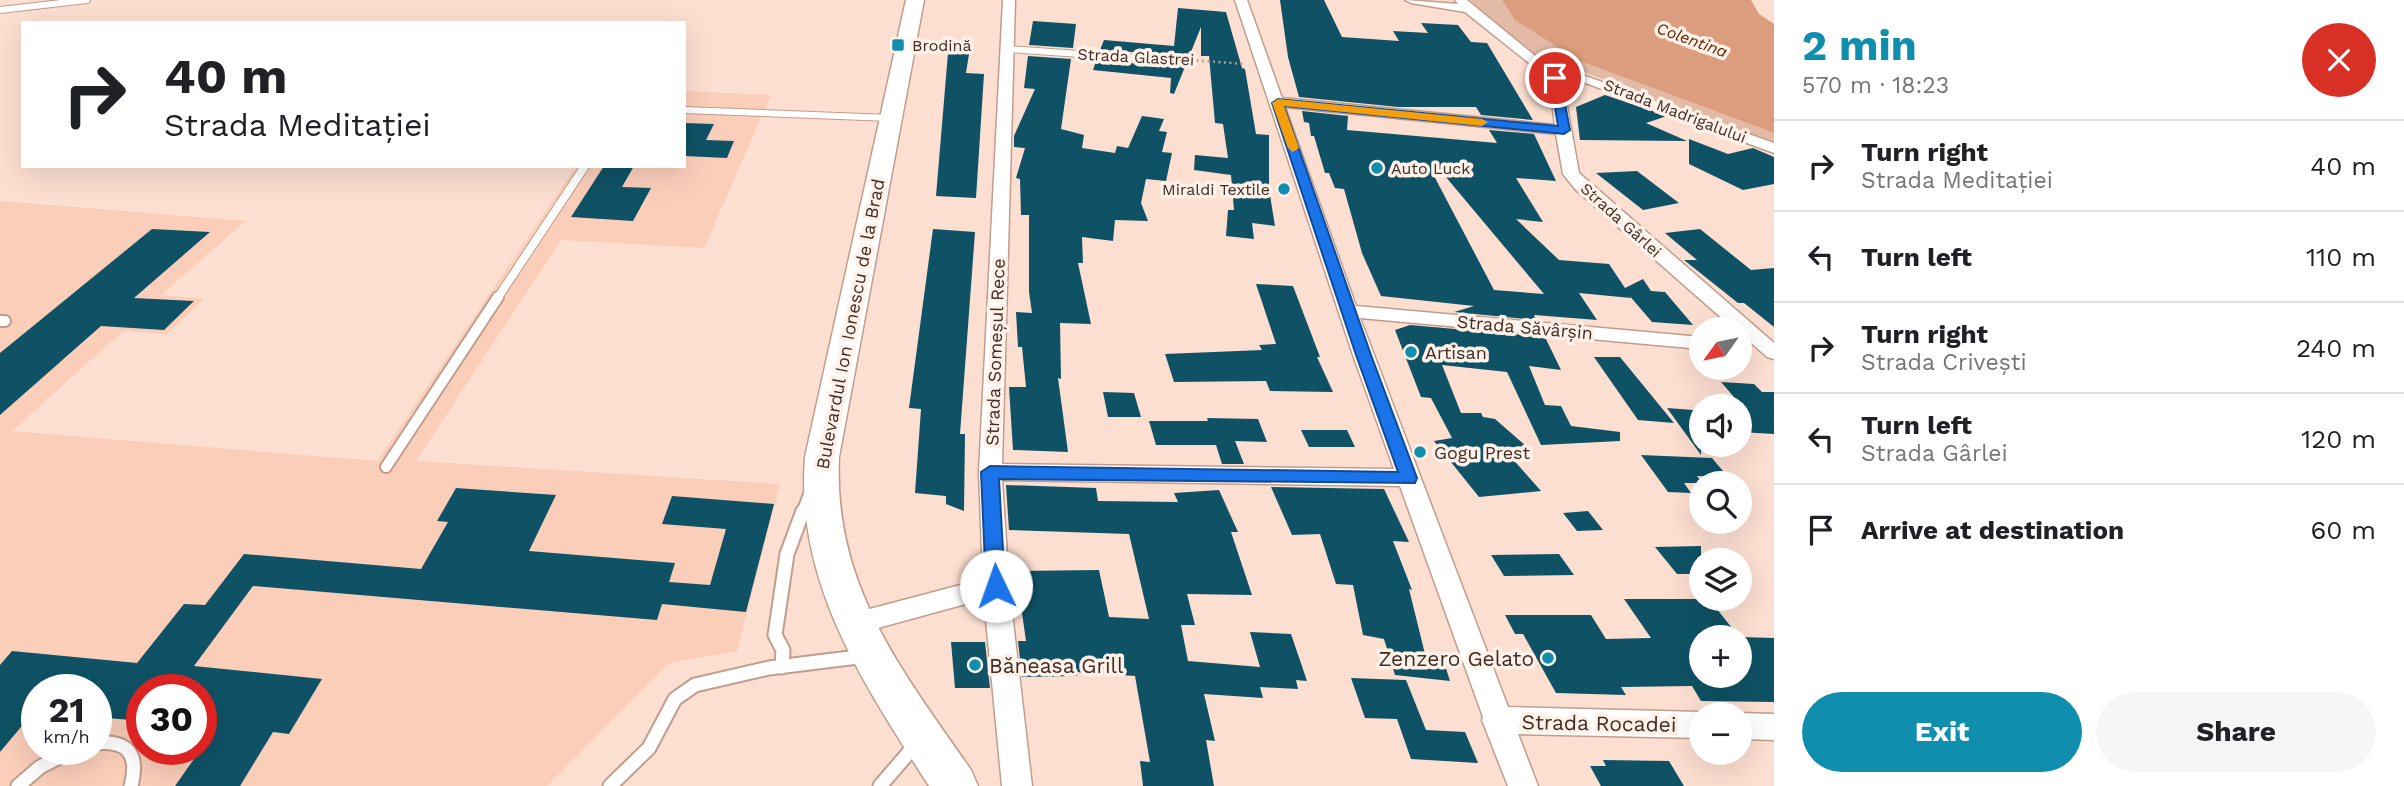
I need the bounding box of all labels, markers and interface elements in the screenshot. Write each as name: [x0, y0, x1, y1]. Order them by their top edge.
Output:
water label: Colentina: [1654, 19, 1730, 62]
text: 2 min: [1802, 21, 1917, 70]
button: close: [2302, 23, 2376, 97]
place label: Brodină: [912, 36, 972, 55]
marker: Brodină: [890, 37, 906, 53]
street label: Strada Glastrei: [1077, 44, 1195, 70]
text: 40 m: [164, 47, 287, 105]
pin: [1525, 48, 1585, 108]
icon: right: [49, 49, 140, 140]
icon: arrive: [1536, 59, 1574, 97]
text: 570 m · 18:23: [1802, 72, 1949, 99]
street label: Strada Madrigalului: [1601, 75, 1749, 147]
text: Strada Meditației: [164, 106, 431, 144]
text: Turn right: [1861, 137, 1988, 167]
icon: right: [1802, 147, 1840, 185]
text: 40 m: [2310, 151, 2376, 181]
place label: Auto Luck: [1391, 159, 1470, 178]
marker: Auto Luck: [1369, 160, 1385, 176]
text: Strada Meditației: [1861, 167, 2053, 194]
street label: Bulevardul Ion Ionescu de la Brad: [812, 177, 888, 471]
street label: Strada Gârlei: [1577, 179, 1665, 261]
place label: Miraldi Textile: [1162, 180, 1270, 199]
marker: Miraldi Textile: [1276, 181, 1292, 197]
icon: left: [1802, 238, 1840, 276]
text: Turn left: [1861, 242, 1972, 272]
text: 110 m: [2306, 242, 2376, 272]
street label: Strada Someșul Rece: [981, 258, 1009, 446]
street label: Strada Săvârșin: [1456, 311, 1594, 343]
north arrow: [1689, 317, 1752, 380]
map controls: [1689, 317, 1752, 765]
text: Turn right: [1861, 319, 1988, 349]
icon: right: [1802, 329, 1840, 367]
text: 240 m: [2296, 333, 2376, 363]
place label: Artisan: [1425, 342, 1487, 363]
marker: Artisan: [1403, 344, 1419, 360]
text: Strada Crivești: [1861, 349, 2027, 376]
button: sound: [1689, 394, 1752, 457]
text: Turn left: [1861, 410, 1972, 440]
icon: left: [1802, 420, 1840, 458]
text: 120 m: [2301, 424, 2376, 454]
text: Strada Gârlei: [1861, 440, 2008, 467]
place label: Gogu Prest: [1434, 442, 1531, 463]
marker: Gogu Prest: [1412, 444, 1428, 460]
button: search: [1689, 471, 1752, 534]
icon: arrive: [1802, 511, 1840, 549]
text: Arrive at destination: [1861, 515, 2124, 545]
text: 60 m: [2310, 515, 2376, 545]
button: layers: [1689, 548, 1752, 611]
position arrow: [959, 549, 1033, 623]
button: +: [1689, 625, 1752, 688]
place label: Zenzero Gelato: [1378, 646, 1534, 671]
marker: Zenzero Gelato: [1540, 650, 1556, 666]
place label: Băneasa Grill: [989, 653, 1124, 678]
marker: Băneasa Grill: [967, 657, 983, 673]
speed limit sign: 30: [126, 674, 217, 765]
text: 21: [49, 689, 84, 731]
button: Exit: [1802, 692, 2082, 772]
button: Share: [2096, 692, 2376, 772]
button: −: [1689, 702, 1752, 765]
street label: Strada Rocadei: [1521, 709, 1677, 737]
text: km/h: [43, 726, 90, 747]

